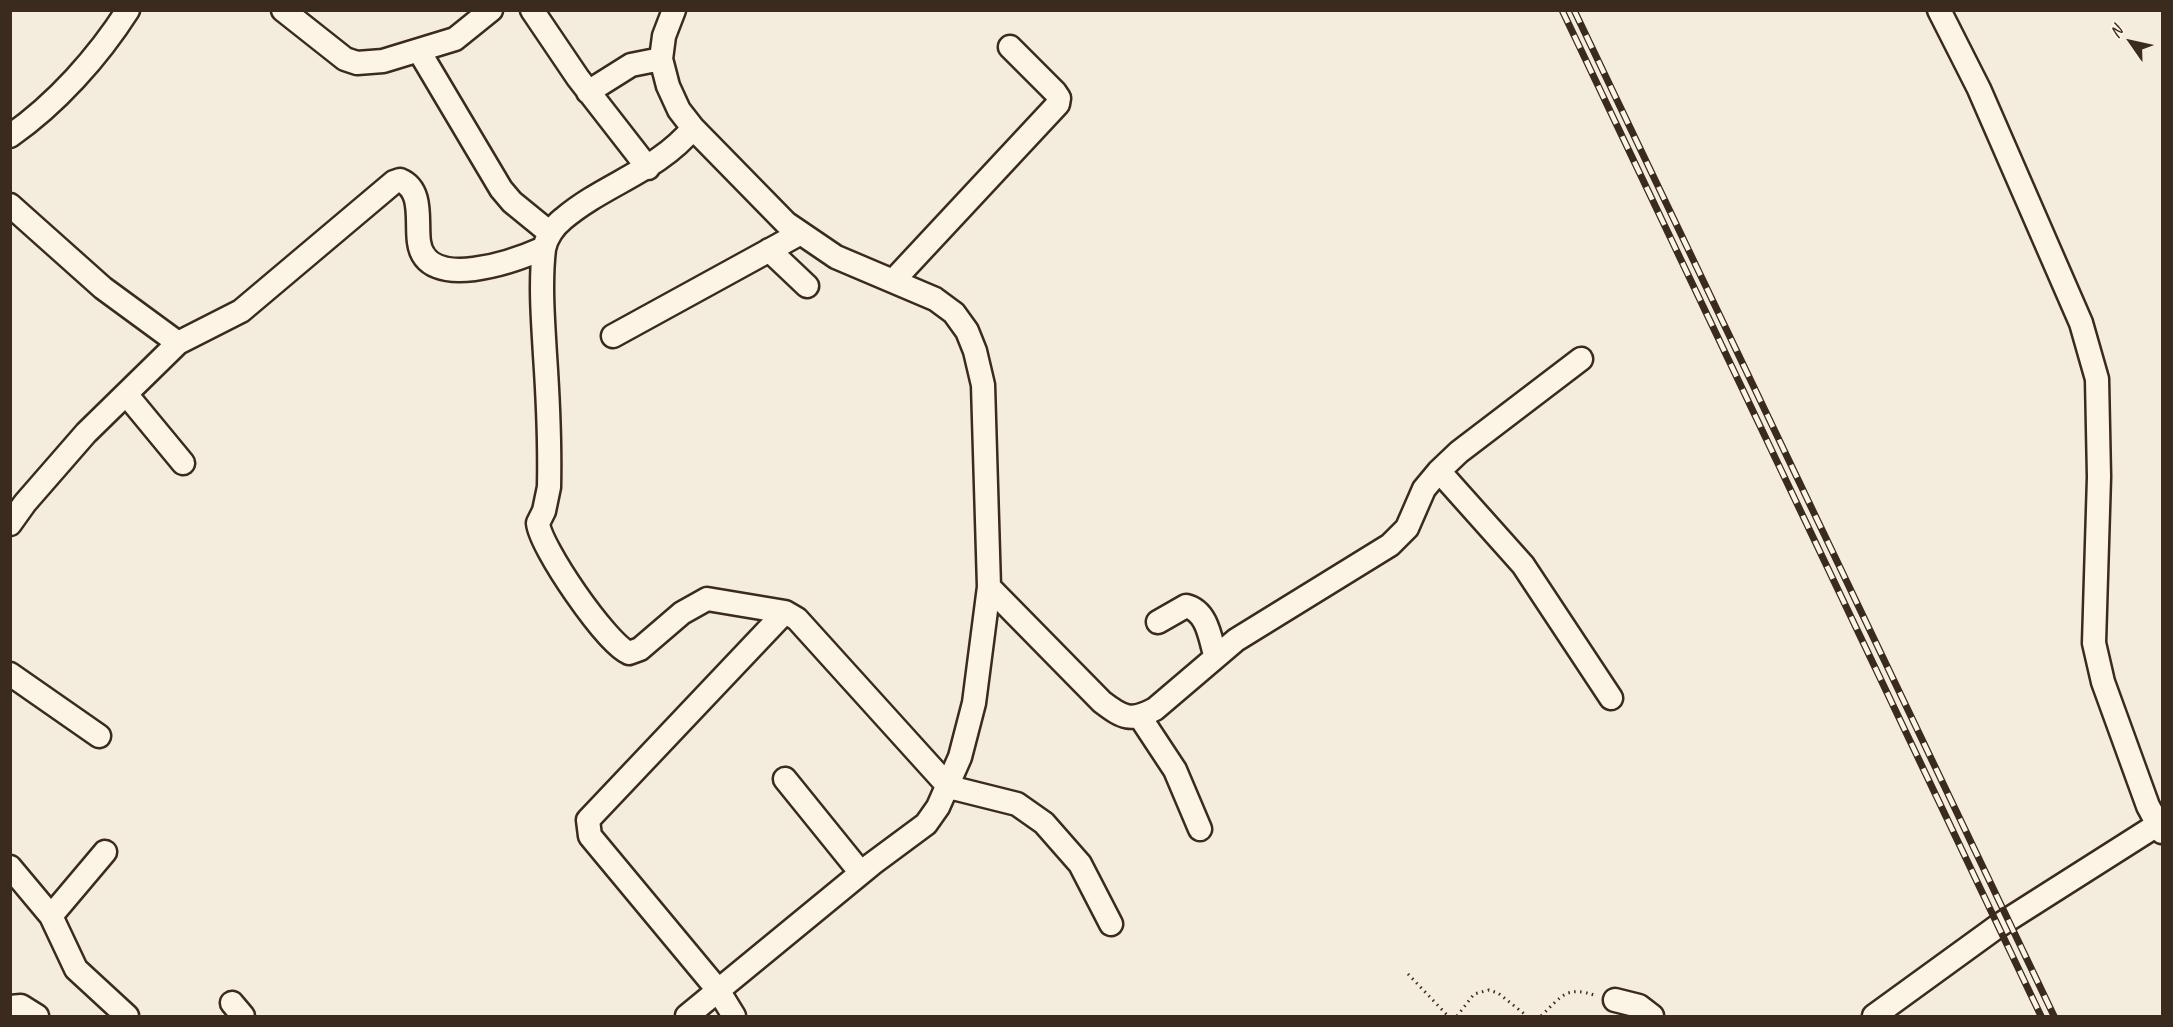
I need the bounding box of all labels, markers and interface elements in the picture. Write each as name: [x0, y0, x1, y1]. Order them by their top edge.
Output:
north arrow: [2101, 12, 2161, 72]
text: N: [2105, 22, 2127, 42]

